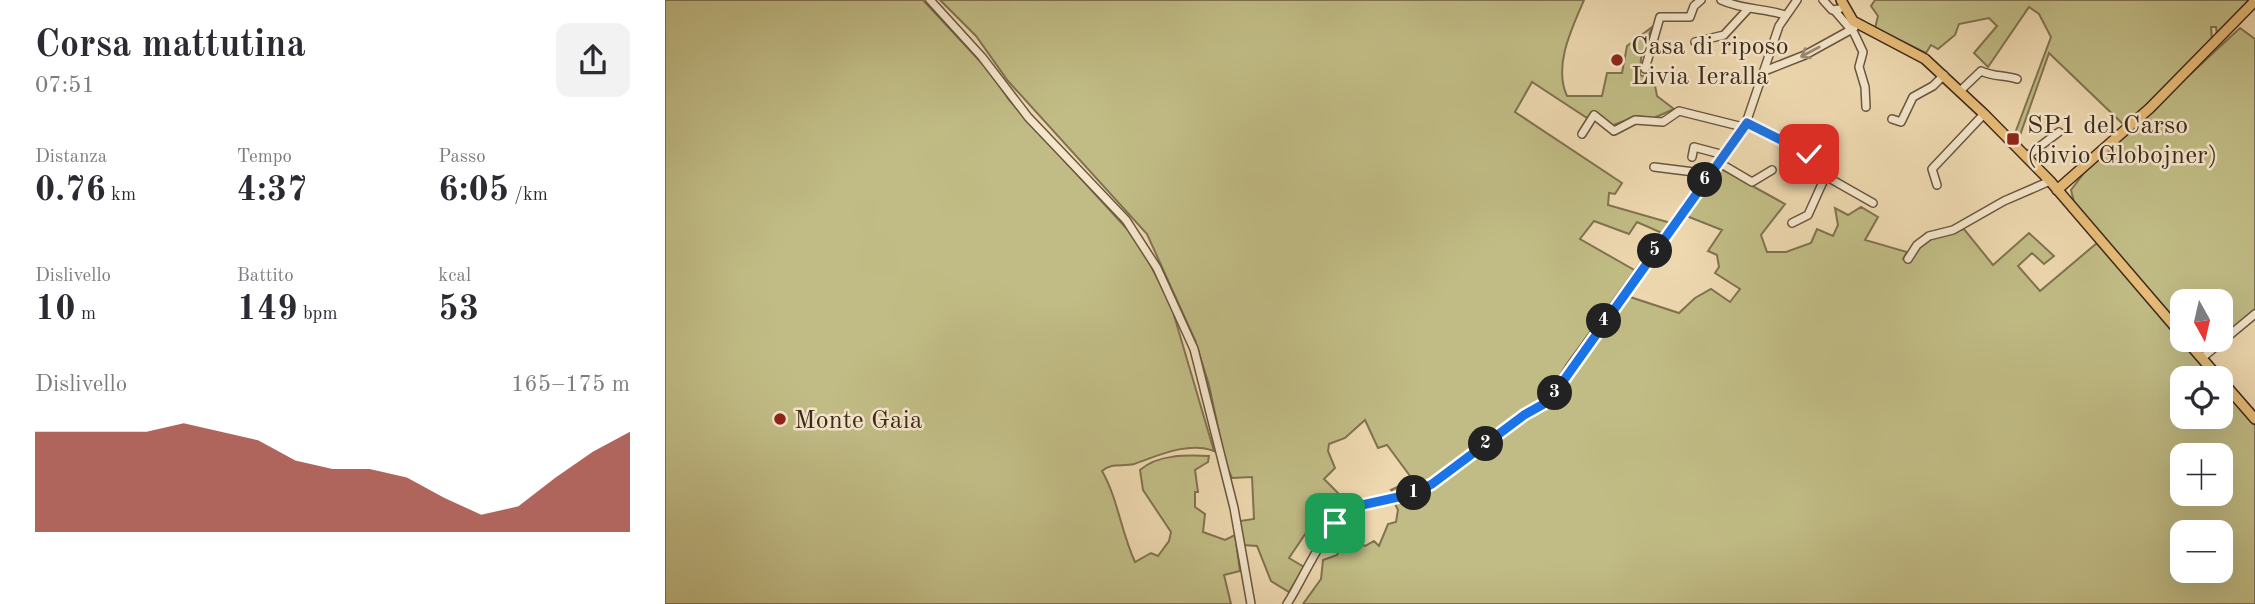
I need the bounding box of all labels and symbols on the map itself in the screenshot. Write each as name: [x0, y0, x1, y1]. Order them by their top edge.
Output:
place label: Casa di riposo Livia Ieralla: [1631, 34, 1789, 90]
one-way arrow: [1800, 45, 1821, 59]
marker: Casa di riposo Livia Ieralla: [1609, 52, 1625, 68]
place label: SP1 del Carso (bivio Globojner): [2027, 113, 2217, 169]
pin: [1779, 124, 1839, 184]
marker: SP1 del Carso (bivio Globojner): [2005, 131, 2021, 147]
pin: 6: [1688, 162, 1723, 198]
pin: 5: [1637, 233, 1672, 268]
north arrow: [2170, 289, 2233, 352]
pin: 4: [1587, 304, 1621, 338]
pin: 3: [1537, 376, 1573, 410]
place label: Monte Gaia: [794, 408, 923, 434]
marker: Monte Gaia: [772, 411, 788, 427]
pin: 2: [1469, 426, 1503, 462]
pin: 1: [1397, 476, 1431, 510]
pin: [1305, 493, 1365, 553]

